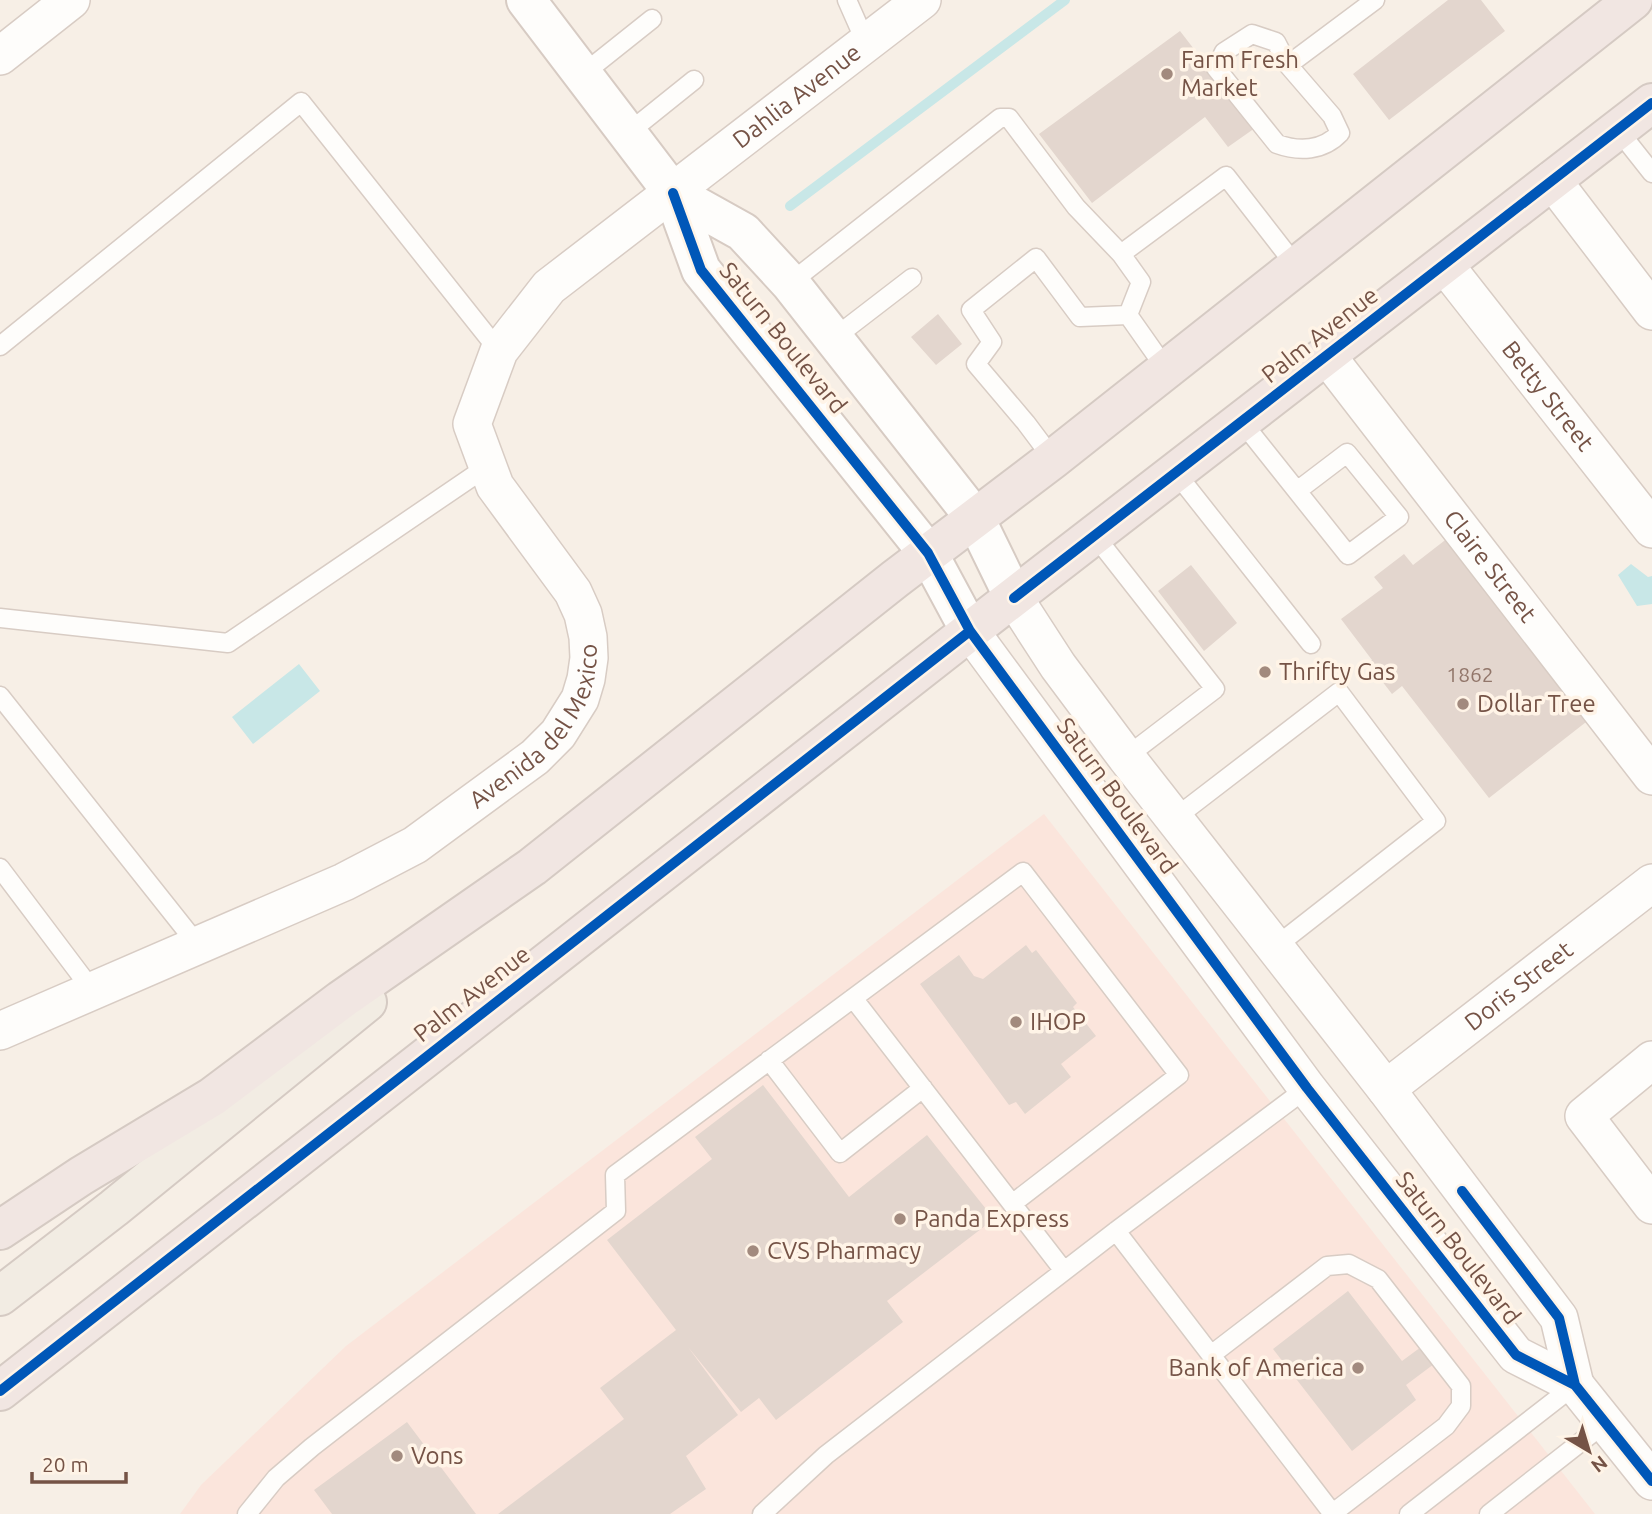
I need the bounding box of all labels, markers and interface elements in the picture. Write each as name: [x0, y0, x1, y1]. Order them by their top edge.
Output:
street label: Dahlia Avenue: [727, 38, 866, 153]
place label: Farm Fresh Market: [1181, 46, 1299, 101]
marker: Farm Fresh Market: [1159, 66, 1175, 82]
street label: Saturn Boulevard: [714, 257, 852, 418]
street label: Palm Avenue: [1256, 281, 1383, 388]
street label: Betty Street: [1497, 336, 1600, 456]
street label: Claire Street: [1438, 505, 1542, 628]
street label: Avenida del Mexico: [464, 643, 602, 813]
place label: Thrifty Gas: [1279, 658, 1395, 685]
house number: 1862: [1446, 662, 1494, 686]
marker: Thrifty Gas: [1257, 664, 1273, 680]
place label: Dollar Tree: [1477, 690, 1596, 717]
marker: Dollar Tree: [1455, 696, 1471, 712]
street label: Saturn Boulevard: [1052, 713, 1183, 879]
street label: Doris Street: [1459, 935, 1578, 1036]
street label: Palm Avenue: [408, 940, 535, 1047]
place label: IHOP: [1030, 1008, 1086, 1035]
marker: IHOP: [1008, 1014, 1024, 1030]
street label: Saturn Boulevard: [1390, 1166, 1526, 1329]
place label: Panda Express: [914, 1205, 1069, 1232]
marker: Panda Express: [892, 1211, 908, 1227]
place label: CVS Pharmacy: [767, 1237, 921, 1264]
marker: CVS Pharmacy: [745, 1243, 761, 1259]
place label: Bank of America: [1169, 1354, 1344, 1381]
marker: Bank of America: [1350, 1360, 1366, 1376]
north arrow: [1554, 1416, 1624, 1486]
scale bar: [32, 1440, 126, 1484]
place label: Vons: [411, 1442, 464, 1469]
marker: Vons: [389, 1448, 405, 1464]
text: N: [1587, 1451, 1612, 1477]
text: 20 m: [42, 1452, 89, 1476]

